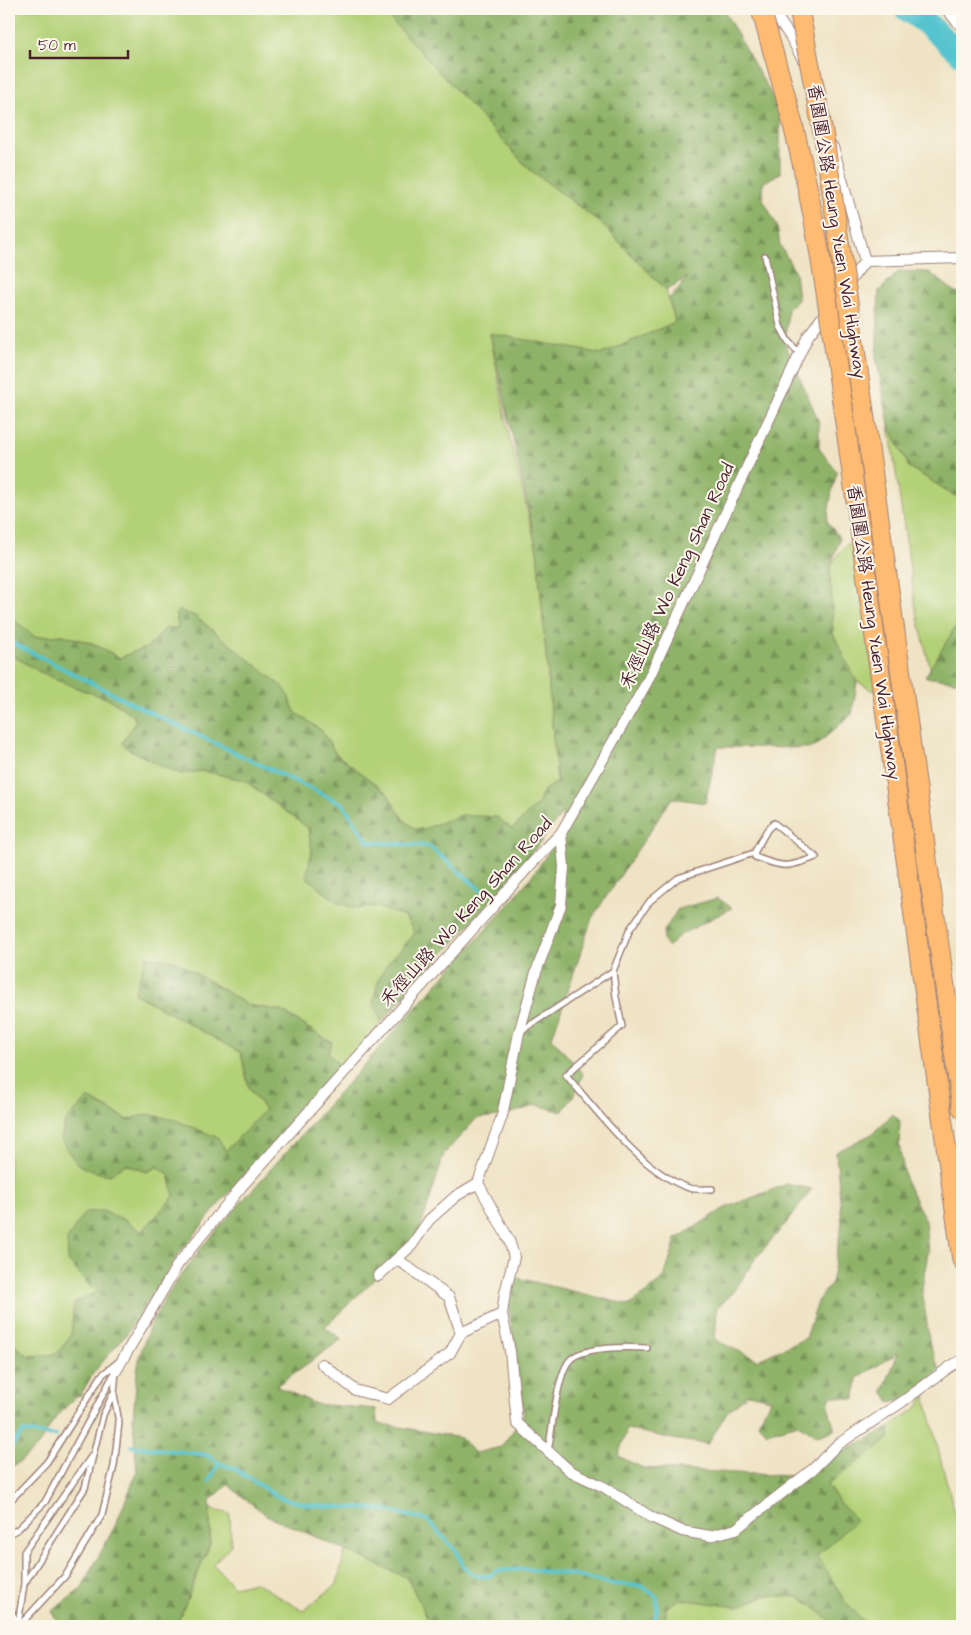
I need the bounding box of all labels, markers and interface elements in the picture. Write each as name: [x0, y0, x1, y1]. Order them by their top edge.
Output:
scale bar: [30, 28, 128, 60]
text: 50 m: [38, 35, 76, 56]
street label: 香園圍公路 Heung Yuen Wai Highway: [800, 82, 873, 381]
street label: 禾徑山路 Wo Keng Shan Road: [614, 459, 741, 694]
street label: 香園圍公路 Heung Yuen Wai Highway: [840, 482, 907, 782]
street label: 禾徑山路 Wo Keng Shan Road: [374, 812, 559, 1013]

